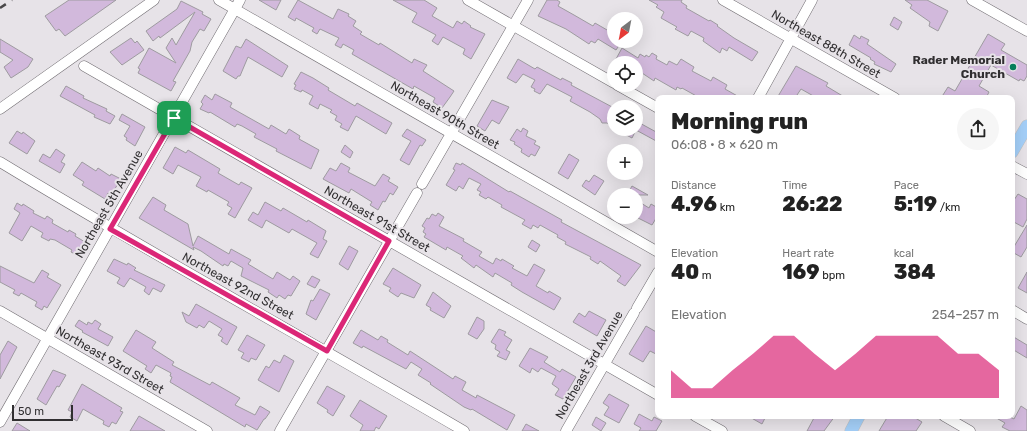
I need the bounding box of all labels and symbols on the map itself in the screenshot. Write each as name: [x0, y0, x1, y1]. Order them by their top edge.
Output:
street label: Northeast 88th Street: [769, 7, 883, 81]
north arrow: [607, 12, 643, 48]
place label: Rader Memorial Church: [912, 53, 1005, 81]
marker: Rader Memorial Church: [1008, 62, 1018, 72]
street label: Northeast 90th Street: [388, 78, 502, 152]
pin: [157, 101, 191, 135]
street label: Northeast 5th Avenue: [72, 147, 146, 261]
street label: Northeast 91st Street: [322, 183, 433, 255]
street label: Northeast 92nd Street: [180, 250, 296, 323]
street label: Northeast 3rd Avenue: [552, 308, 626, 421]
street label: Northeast 93rd Street: [54, 323, 167, 397]
scale bar: [12, 403, 73, 422]

